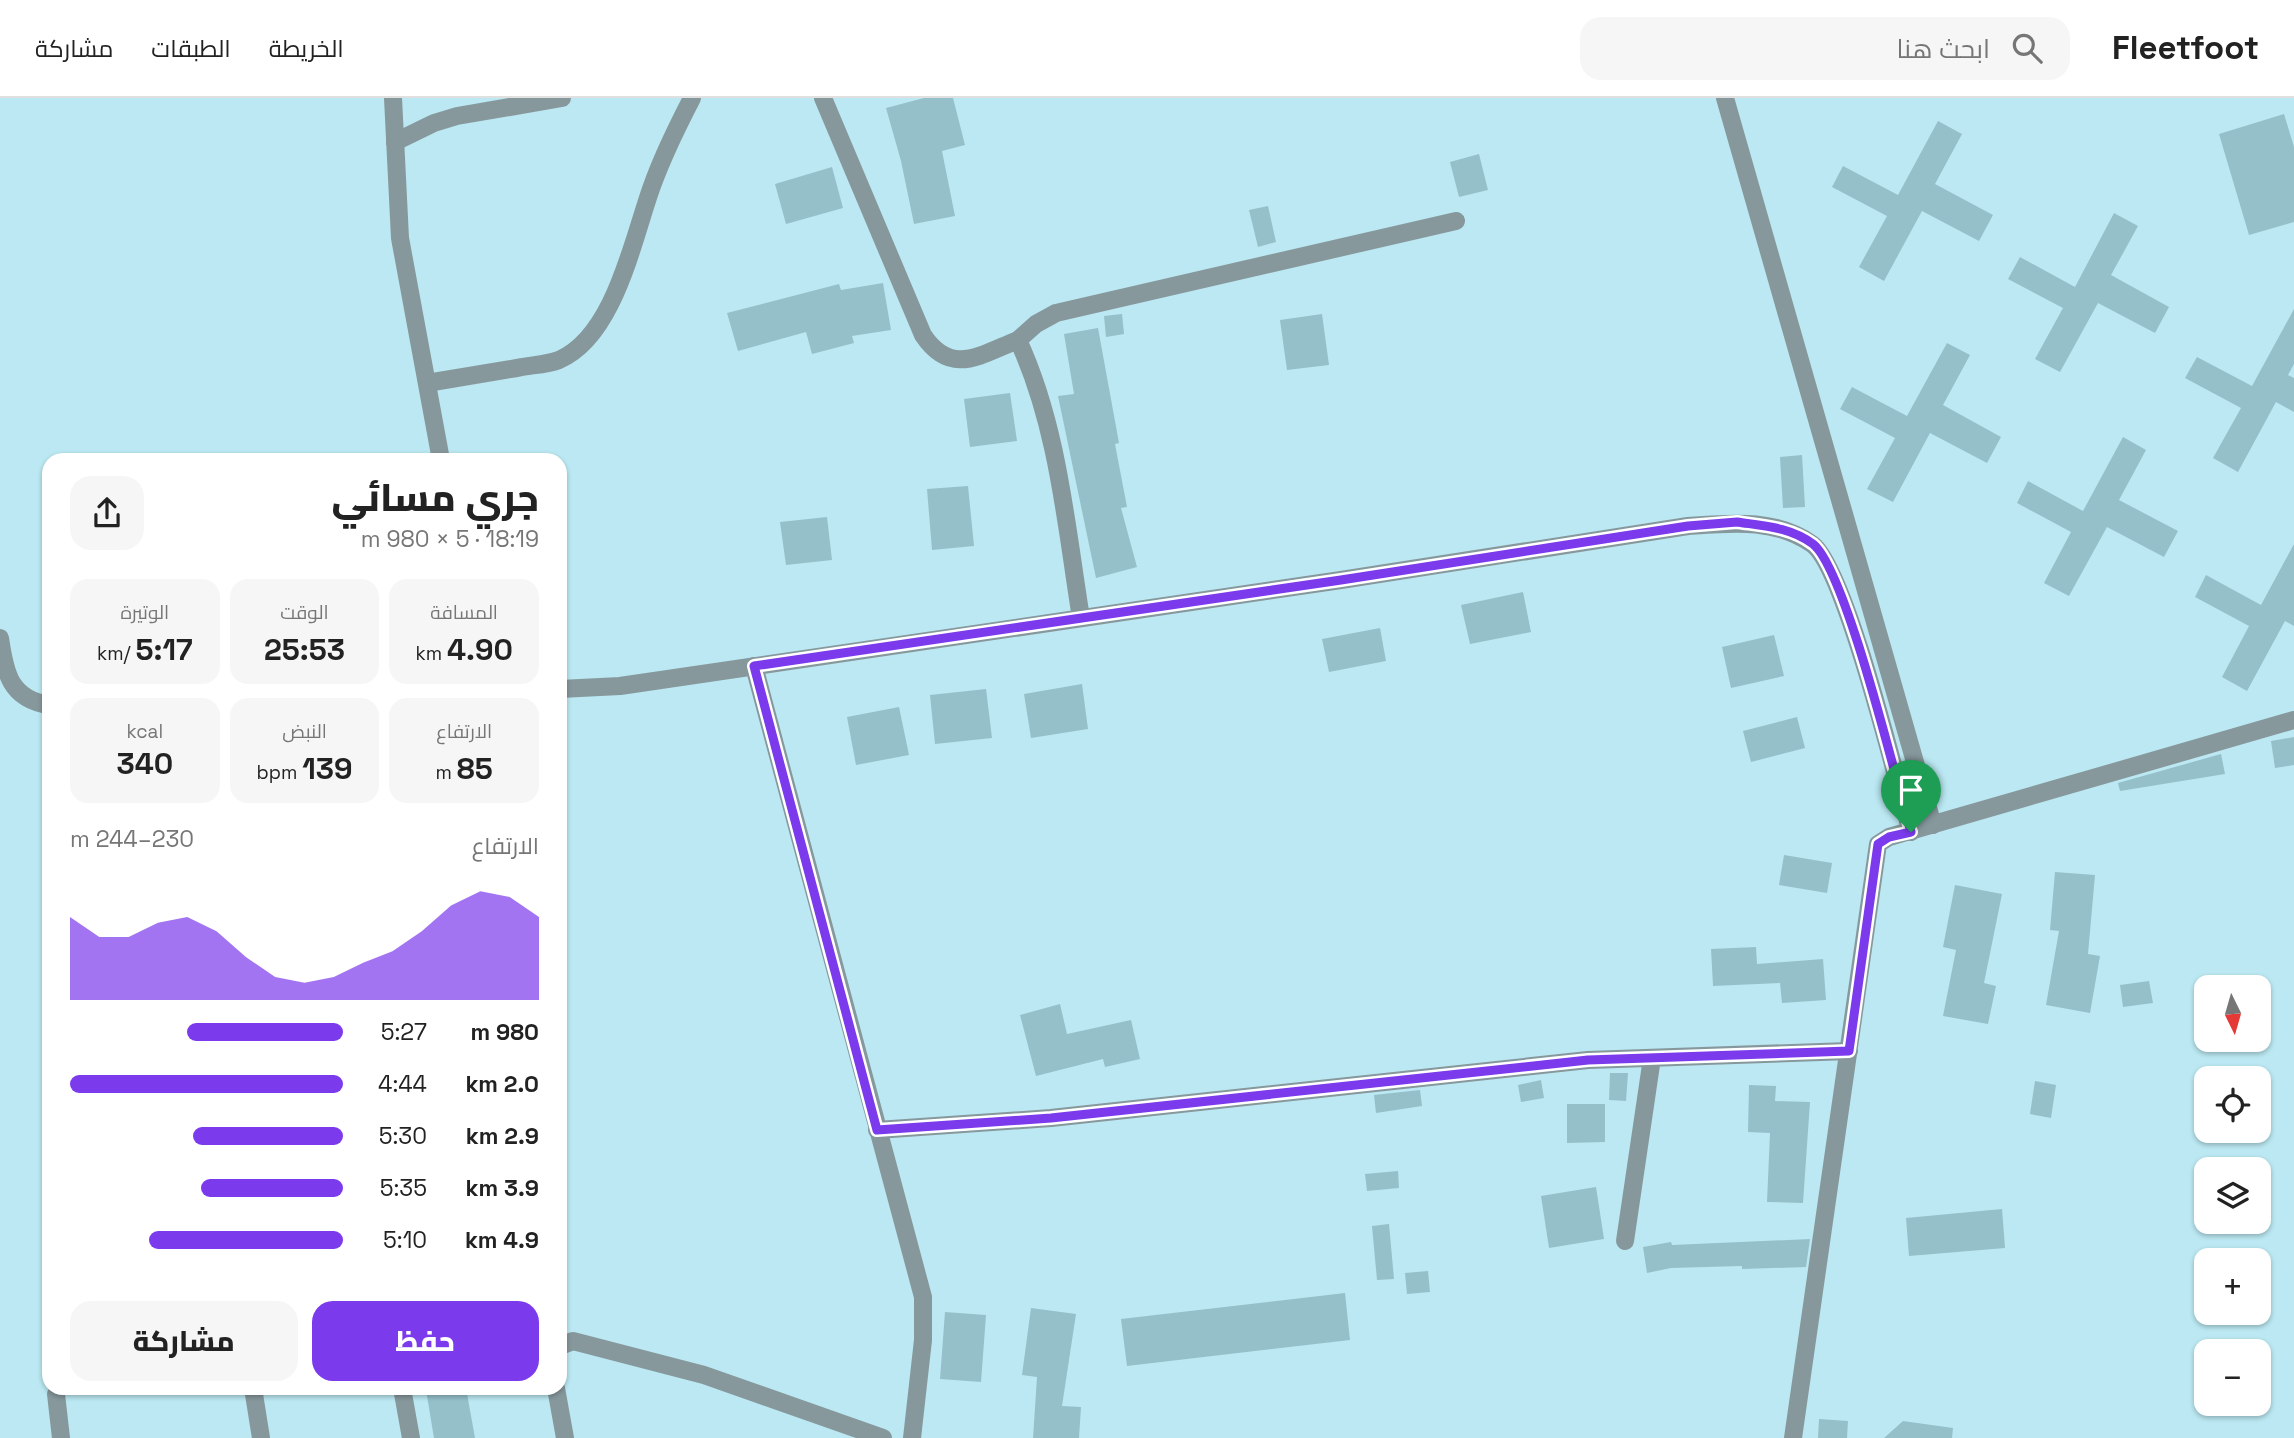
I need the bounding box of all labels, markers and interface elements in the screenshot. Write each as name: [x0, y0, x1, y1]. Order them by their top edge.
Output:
search box: [1580, 17, 2070, 80]
text: Fleetfoot: [2112, 27, 2259, 69]
icon: search: [2008, 29, 2046, 67]
text: ابحث هنا: [1896, 32, 1990, 66]
text: مشاركة: [35, 33, 113, 64]
text: الطبقات: [151, 33, 231, 64]
text: الخريطة: [269, 33, 344, 64]
text: جري مسائي: [331, 474, 539, 522]
button: share: [70, 476, 144, 550]
text: 18:19 · 5 × 980 m: [361, 524, 539, 554]
text: الوتيرة: [120, 600, 169, 625]
text: الوقت: [280, 600, 329, 625]
text: المسافة: [430, 600, 498, 625]
text: 5:17: [136, 630, 193, 669]
text: 25:53: [264, 630, 345, 669]
text: 4.90: [447, 630, 513, 669]
text: /km: [97, 641, 136, 666]
text: km: [415, 641, 447, 666]
text: kcal: [127, 719, 163, 744]
text: النبض: [282, 719, 327, 744]
text: الارتفاع: [436, 719, 492, 744]
text: 340: [116, 744, 173, 783]
text: 139: [302, 749, 353, 788]
text: 85: [457, 749, 493, 788]
text: bpm: [256, 760, 302, 785]
text: m: [436, 760, 457, 785]
pin: [1881, 760, 1941, 832]
icon: arrive: [1892, 771, 1930, 809]
text: 230–244 m: [70, 824, 194, 854]
text: الارتفاع: [472, 831, 539, 861]
north arrow: [2194, 975, 2272, 1052]
map controls: [2194, 975, 2271, 1416]
text: 5:27: [381, 1017, 427, 1047]
text: 980 m: [471, 1017, 539, 1047]
button: locate: [2194, 1066, 2271, 1143]
text: 4:44: [378, 1069, 427, 1099]
text: 2.0 km: [465, 1069, 539, 1099]
text: 5:30: [379, 1121, 427, 1151]
text: 2.9 km: [466, 1121, 539, 1151]
button: layers: [2194, 1157, 2271, 1234]
text: 5:35: [380, 1173, 427, 1203]
text: 3.9 km: [466, 1173, 539, 1203]
text: 5:10: [383, 1225, 427, 1255]
text: 4.9 km: [465, 1225, 539, 1255]
button: +: [2194, 1248, 2271, 1325]
button: مشاركة: [70, 1301, 298, 1381]
button: حفظ: [312, 1301, 539, 1381]
button: −: [2194, 1339, 2271, 1416]

